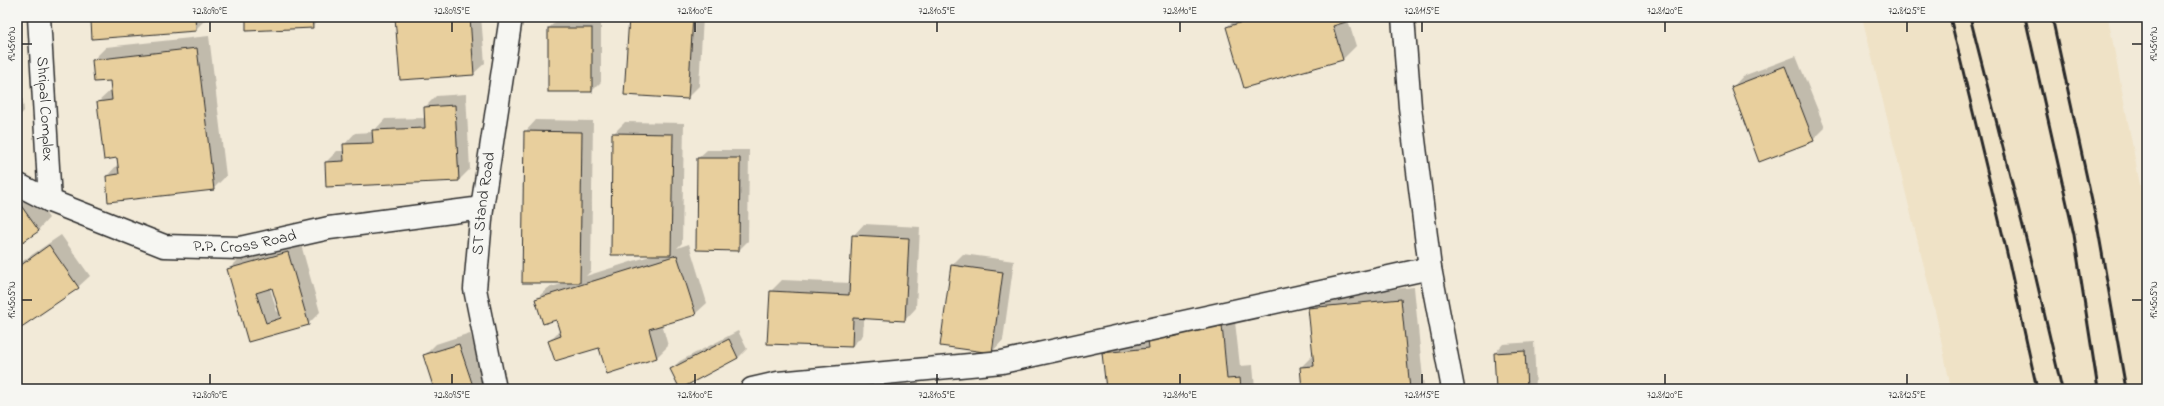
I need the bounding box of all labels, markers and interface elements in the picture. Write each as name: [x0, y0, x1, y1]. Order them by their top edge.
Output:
text: 72.8090°E: [192, 4, 228, 19]
text: 72.8095°E: [434, 4, 470, 19]
text: 72.8100°E: [677, 4, 713, 19]
text: 72.8105°E: [919, 4, 955, 19]
text: 72.8110°E: [1163, 4, 1197, 19]
text: 72.8115°E: [1404, 4, 1440, 19]
text: 72.8120°E: [1647, 4, 1683, 19]
text: 72.8125°E: [1888, 4, 1926, 19]
text: 19.4510°N: [5, 26, 20, 62]
text: 19.4510°N: [2147, 26, 2162, 62]
street label: Shripal Complex: [29, 56, 60, 162]
street label: ST Stand Road: [466, 150, 502, 256]
street label: P.P. Cross Road: [193, 224, 299, 260]
text: 19.4505°N: [5, 281, 20, 319]
text: 19.4505°N: [2147, 281, 2162, 319]
text: 72.8090°E: [192, 388, 228, 403]
text: 72.8095°E: [434, 388, 470, 403]
text: 72.8100°E: [677, 388, 713, 403]
text: 72.8105°E: [919, 388, 955, 403]
text: 72.8110°E: [1163, 388, 1197, 403]
text: 72.8115°E: [1404, 388, 1440, 403]
text: 72.8120°E: [1647, 388, 1683, 403]
text: 72.8125°E: [1888, 388, 1926, 403]

